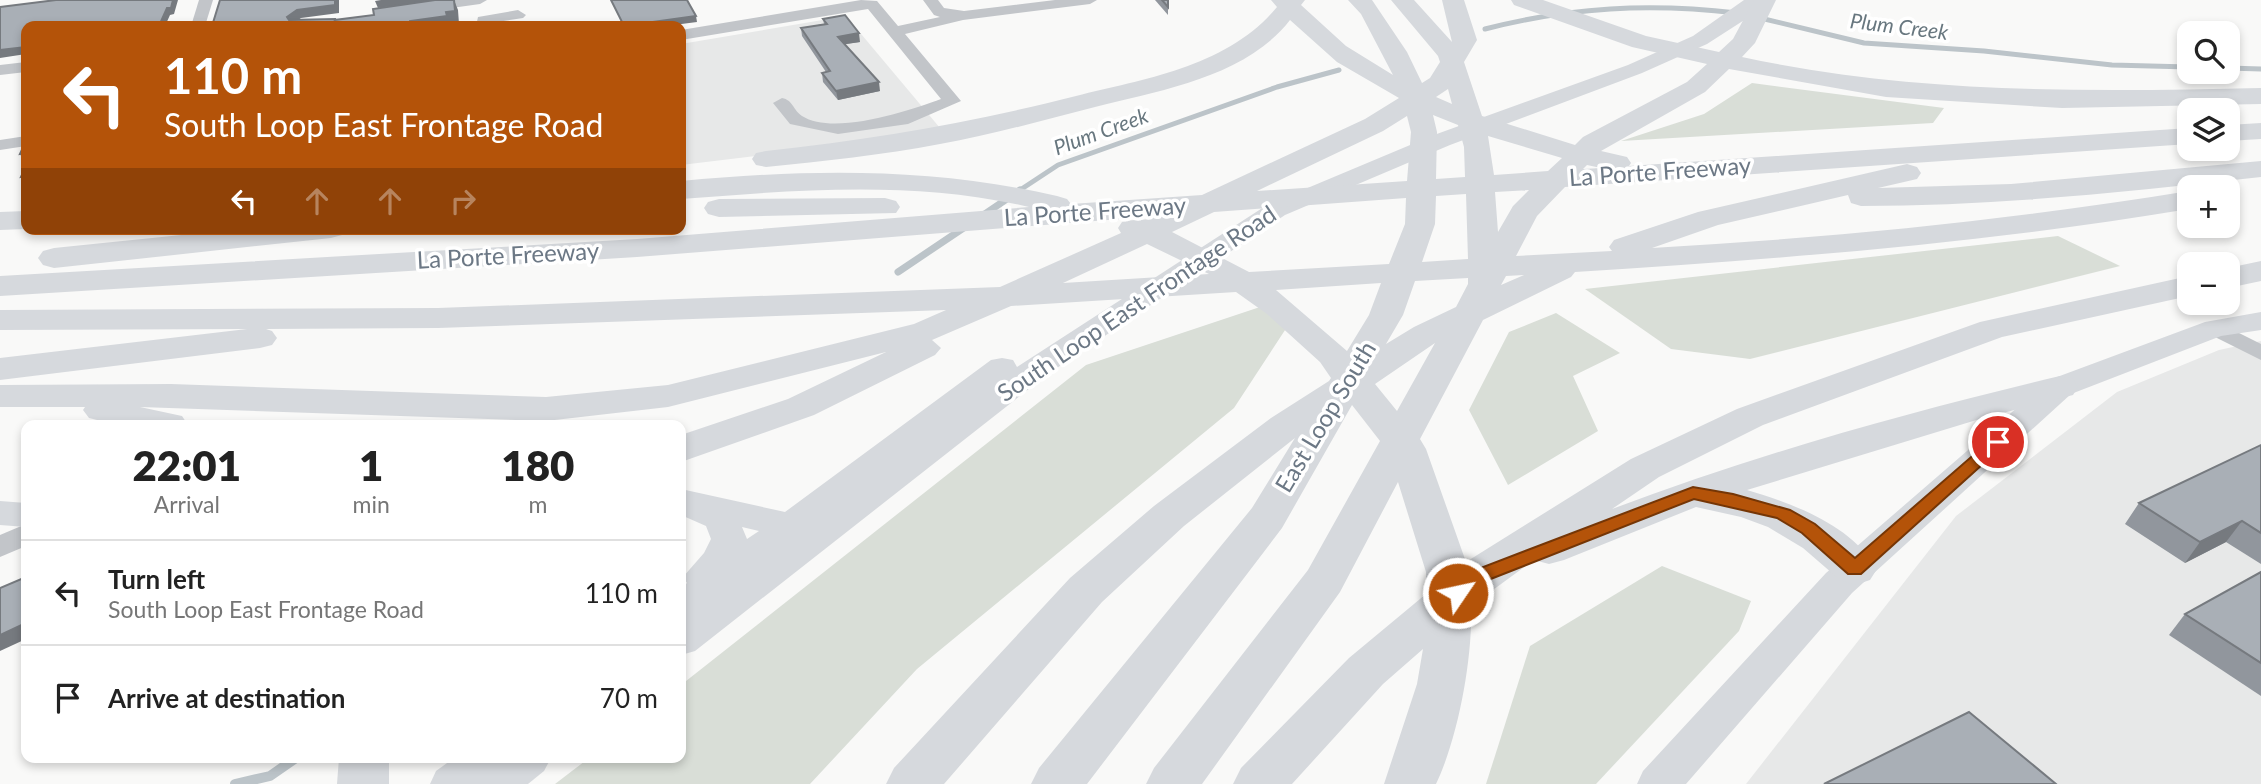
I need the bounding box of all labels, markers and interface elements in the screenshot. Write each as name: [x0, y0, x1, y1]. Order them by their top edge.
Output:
water label: Plum Creek: [1849, 7, 1951, 44]
map controls: [2177, 21, 2240, 315]
button: search: [2177, 21, 2240, 84]
text: 110 m: [164, 46, 302, 104]
icon: left: [49, 49, 140, 140]
button: layers: [2177, 98, 2240, 161]
water label: Plum Creek: [1050, 102, 1152, 159]
text: South Loop East Frontage Road: [164, 105, 603, 144]
street label: La Porte Freeway: [1568, 150, 1753, 191]
button: +: [2177, 175, 2240, 238]
icon: left: [225, 182, 263, 220]
icon: ahead: [298, 182, 336, 220]
icon: ahead: [371, 182, 409, 220]
icon: right: [444, 182, 482, 220]
street label: La Porte Freeway: [1003, 190, 1188, 231]
street label: South Loop East Frontage Road: [991, 199, 1281, 407]
street label: La Porte Freeway: [416, 235, 600, 274]
button: −: [2177, 252, 2240, 315]
street label: East Loop South: [1268, 335, 1381, 497]
pin: [1968, 412, 2028, 472]
icon: arrive: [1979, 423, 2017, 461]
text: 22:01: [133, 440, 241, 490]
text: 1: [359, 440, 383, 490]
text: 180: [501, 440, 574, 490]
text: Arrival: [154, 490, 220, 518]
text: min: [353, 490, 390, 518]
text: m: [528, 490, 547, 518]
position arrow: [1421, 556, 1495, 630]
text: Turn left: [108, 563, 205, 595]
icon: left: [49, 574, 87, 612]
text: 110 m: [585, 577, 658, 609]
text: South Loop East Frontage Road: [108, 595, 424, 623]
icon: arrive: [49, 679, 87, 717]
text: Arrive at destination: [108, 682, 345, 714]
text: 70 m: [600, 682, 658, 714]

